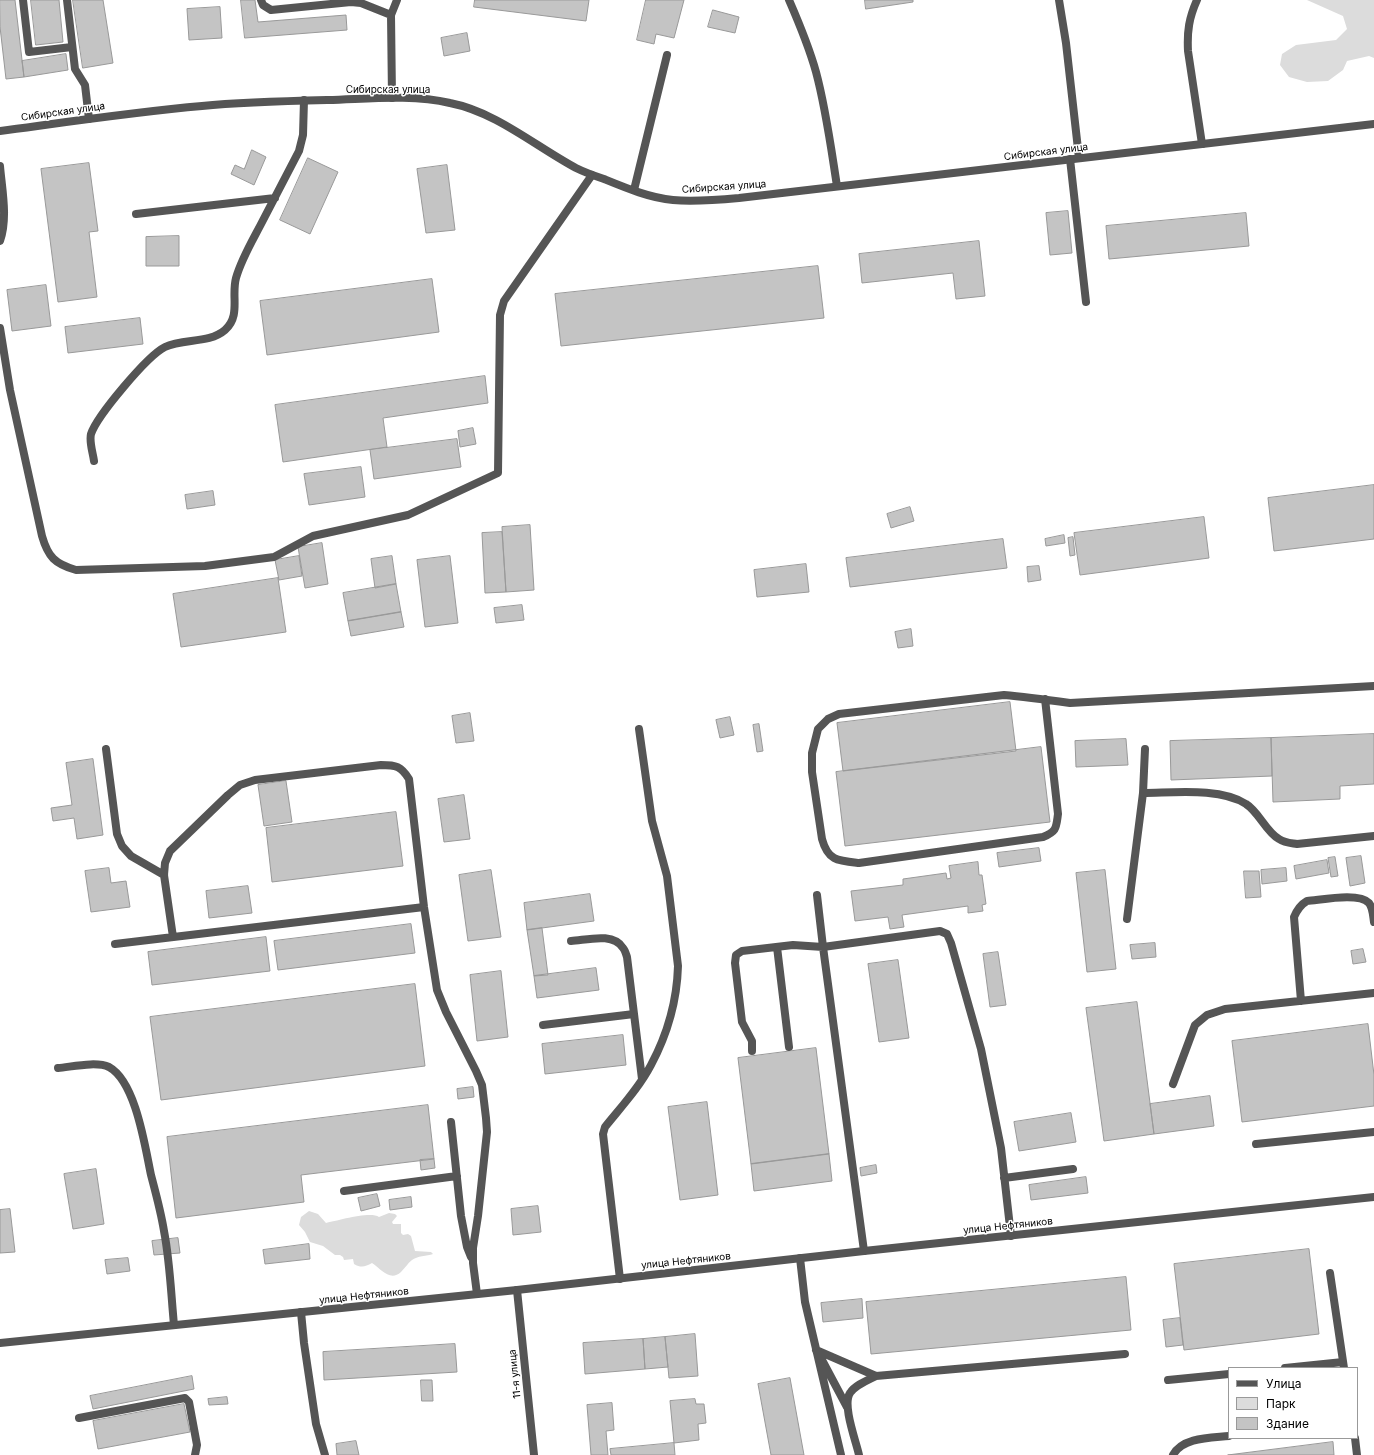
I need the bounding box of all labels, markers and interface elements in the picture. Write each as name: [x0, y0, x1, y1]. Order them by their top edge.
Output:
street label: Сибирская улица: [346, 84, 430, 96]
street label: Сибирская улица: [20, 100, 106, 124]
street label: Сибирская улица: [1003, 141, 1089, 163]
street label: Сибирская улица: [681, 178, 767, 196]
street label: улица Нефтяников: [962, 1215, 1054, 1237]
street label: улица Нефтяников: [640, 1250, 732, 1272]
street label: улица Нефтяников: [318, 1285, 410, 1307]
street label: 11-я улица: [506, 1349, 524, 1399]
legend: [1228, 1367, 1358, 1439]
text: Улица: [1266, 1376, 1301, 1391]
text: Парк: [1266, 1396, 1296, 1411]
text: Здание: [1266, 1416, 1309, 1431]

